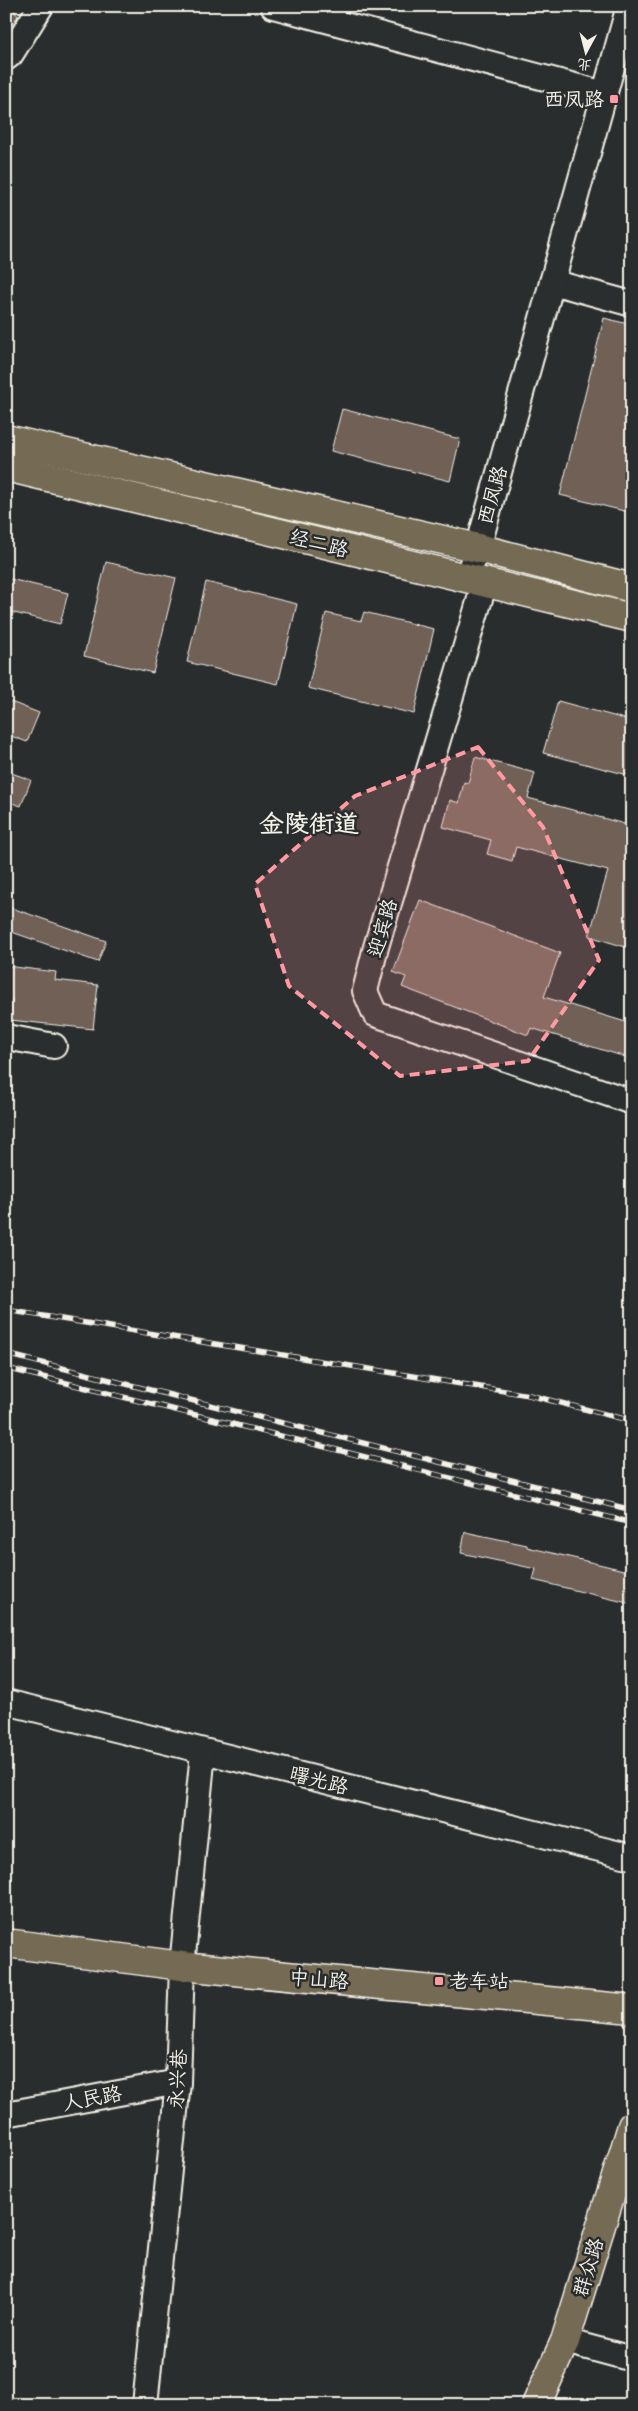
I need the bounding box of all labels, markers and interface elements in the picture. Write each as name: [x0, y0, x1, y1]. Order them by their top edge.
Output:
north arrow: [560, 28, 610, 78]
text: 北: [576, 55, 592, 74]
place label: 西凤路: [544, 87, 605, 112]
marker: 西凤路: [608, 93, 620, 105]
street label: 西凤路: [472, 462, 513, 527]
street label: 经二路: [287, 524, 352, 563]
district label: 金陵街道: [259, 808, 359, 840]
street label: 迎宾路: [362, 895, 403, 960]
street label: 曙光路: [287, 1761, 352, 1800]
street label: 中山路: [288, 1964, 351, 1995]
place label: 老车站: [449, 1969, 509, 1994]
marker: 老车站: [433, 1975, 445, 1987]
street label: 永兴巷: [163, 2047, 192, 2110]
street label: 人民路: [60, 2080, 125, 2116]
street label: 群众路: [568, 2234, 609, 2299]

